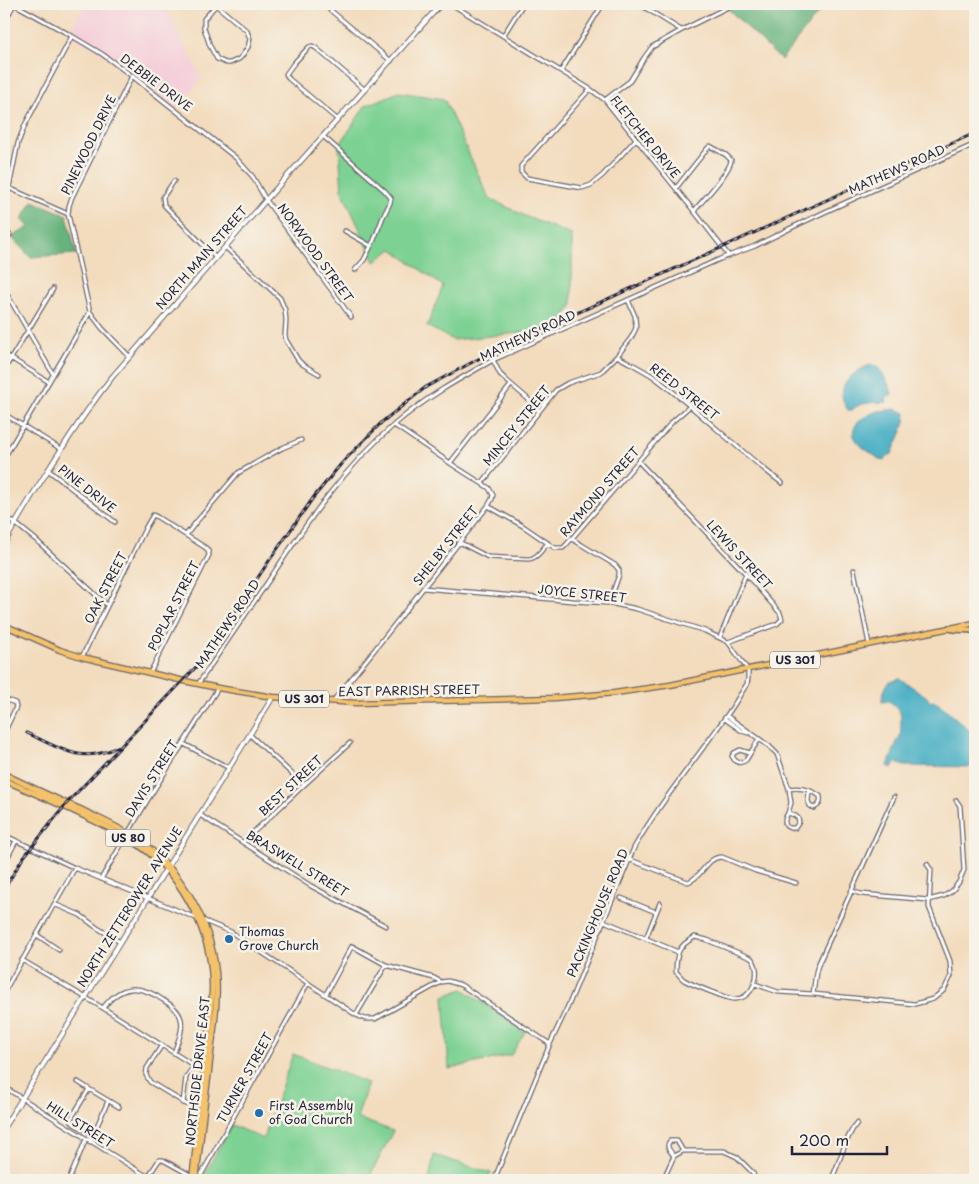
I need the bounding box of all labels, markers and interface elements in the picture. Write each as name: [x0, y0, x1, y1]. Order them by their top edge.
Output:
street label: DEBBIE DRIVE: [117, 49, 196, 115]
street label: FLETCHER DRIVE: [607, 91, 685, 182]
street label: PINEWOOD DRIVE: [56, 92, 120, 198]
street label: MATHEWS ROAD: [845, 140, 948, 198]
street label: NORWOOD STREET: [274, 199, 358, 306]
street label: NORTH MAIN STREET: [151, 201, 252, 313]
street label: MATHEWS ROAD: [477, 305, 579, 365]
street label: REED STREET: [646, 359, 723, 424]
street label: MINCEY STREET: [478, 381, 555, 469]
street label: RAYMOND STREET: [555, 442, 644, 540]
street label: PINE DRIVE: [55, 460, 120, 517]
street label: SHELBY STREET: [408, 501, 483, 589]
street label: LEWIS STREET: [703, 516, 777, 594]
street label: OAK STREET: [79, 548, 131, 627]
street label: POPLAR STREET: [143, 557, 204, 653]
street label: MATHEWS ROAD: [191, 575, 264, 672]
street label: JOYCE STREET: [537, 579, 628, 607]
road number: US 301: [770, 652, 820, 668]
street label: EAST PARRISH STREET: [338, 680, 481, 700]
road number: US 301: [279, 691, 329, 708]
street label: DAVIS STREET: [120, 736, 182, 820]
street label: BEST STREET: [254, 750, 327, 820]
street label: NORTH ZETTEROWER AVENUE: [72, 823, 186, 990]
street label: BRASWELL STREET: [243, 825, 353, 901]
road number: US 80: [106, 830, 150, 846]
street label: PACKINGHOUSE ROAD: [562, 845, 632, 980]
place label: Thomas Grove Church: [239, 922, 319, 954]
marker: Thomas Grove Church: [223, 933, 235, 945]
street label: NORTHSIDE DRIVE EAST: [180, 995, 214, 1146]
street label: TURNER STREET: [212, 1028, 277, 1126]
street label: HILL STREET: [43, 1096, 118, 1152]
place label: First Assembly of God Church: [269, 1096, 354, 1128]
marker: First Assembly of God Church: [253, 1107, 265, 1119]
scale bar: [792, 1124, 886, 1156]
text: 200 m: [799, 1128, 849, 1151]

